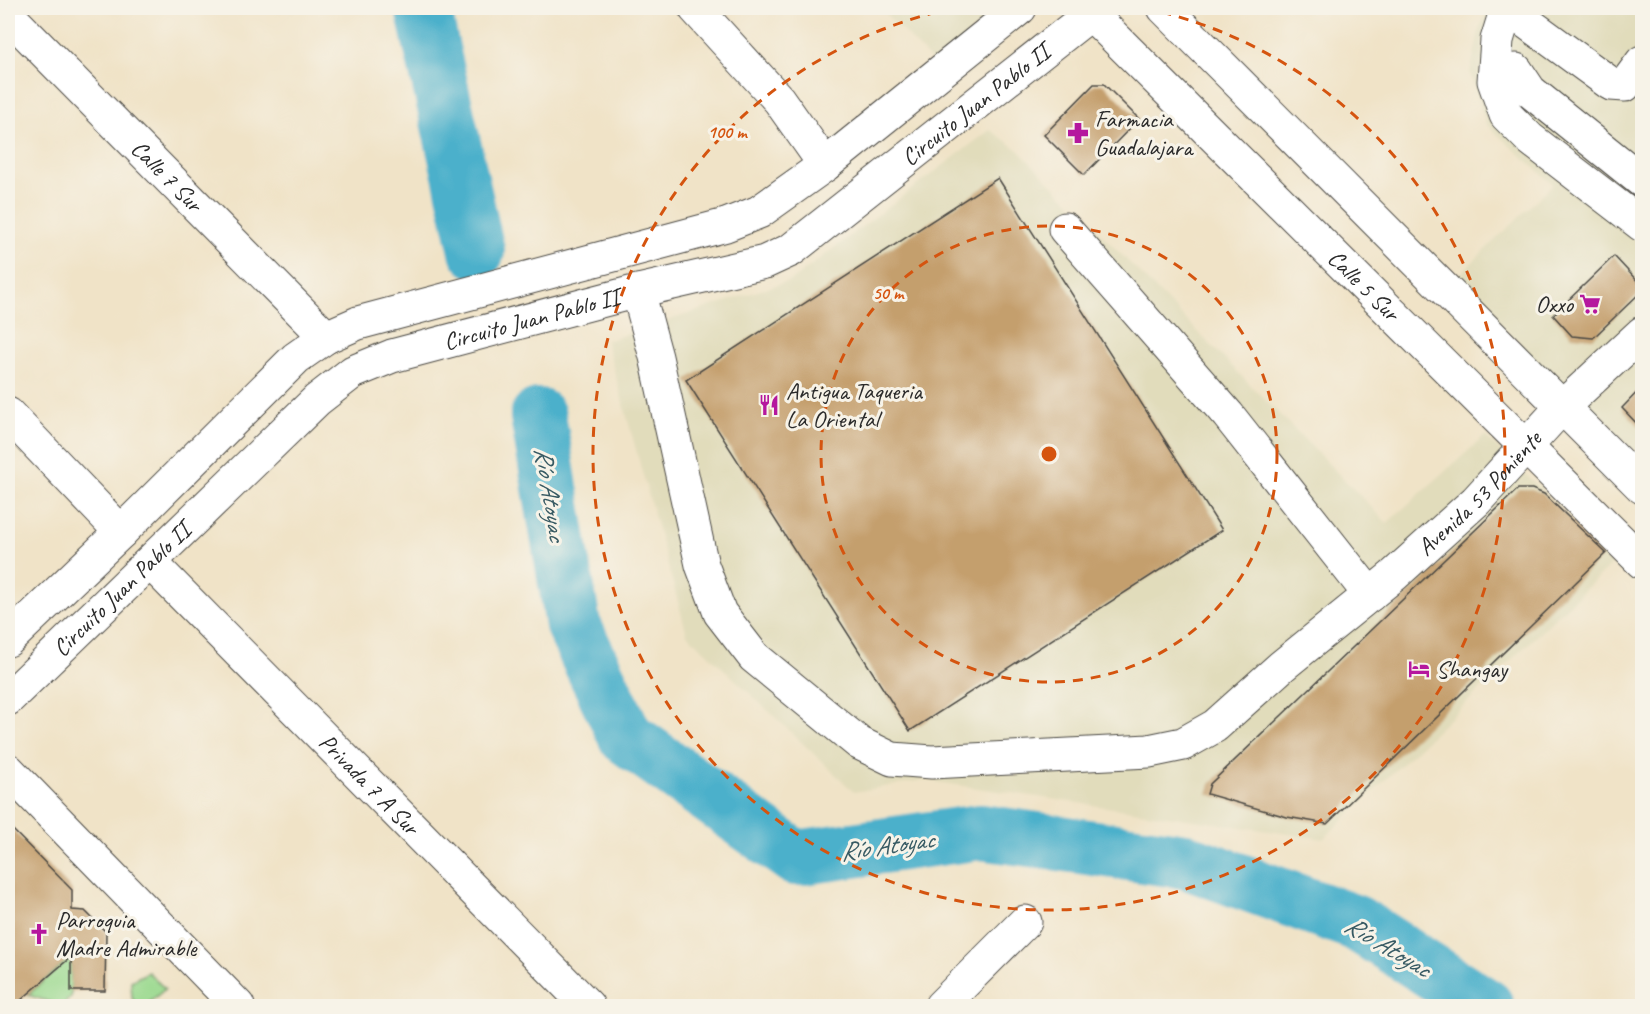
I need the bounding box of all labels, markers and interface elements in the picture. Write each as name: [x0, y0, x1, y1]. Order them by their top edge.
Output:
street label: Circuito Juan Pablo II: [895, 34, 1060, 172]
place label: Farmacia Guadalajara: [1095, 104, 1194, 162]
text: 100 m: [708, 121, 748, 143]
pharmacy icon: Farmacia Guadalajara: [1066, 121, 1090, 145]
street label: Calle 7 Sur: [125, 134, 210, 220]
street label: Calle 5 Sur: [1322, 243, 1407, 329]
street label: Circuito Juan Pablo II: [440, 280, 628, 357]
text: 50 m: [873, 282, 905, 304]
place label: Oxxo: [1535, 289, 1575, 319]
supermarket icon: Oxxo: [1578, 292, 1602, 316]
place label: Antigua Taqueria La Oriental: [786, 376, 923, 434]
restaurant icon: Antigua Taqueria La Oriental: [757, 393, 781, 417]
street label: Avenida 53 Poniente: [1411, 423, 1549, 562]
centre of rings: [1039, 444, 1059, 464]
water label: Río Atoyac: [527, 445, 575, 547]
street label: Circuito Juan Pablo II: [46, 512, 201, 663]
place label: Shangay: [1436, 654, 1509, 684]
hotel icon: Shangay: [1407, 657, 1431, 681]
street label: Privada 7 A Sur: [313, 727, 427, 843]
water label: Río Atoyac: [838, 822, 939, 868]
place label: Parroquia Madre Admirable: [56, 905, 198, 963]
water label: Río Atoyac: [1339, 908, 1440, 987]
church icon: Parroquia Madre Admirable: [27, 922, 51, 946]

